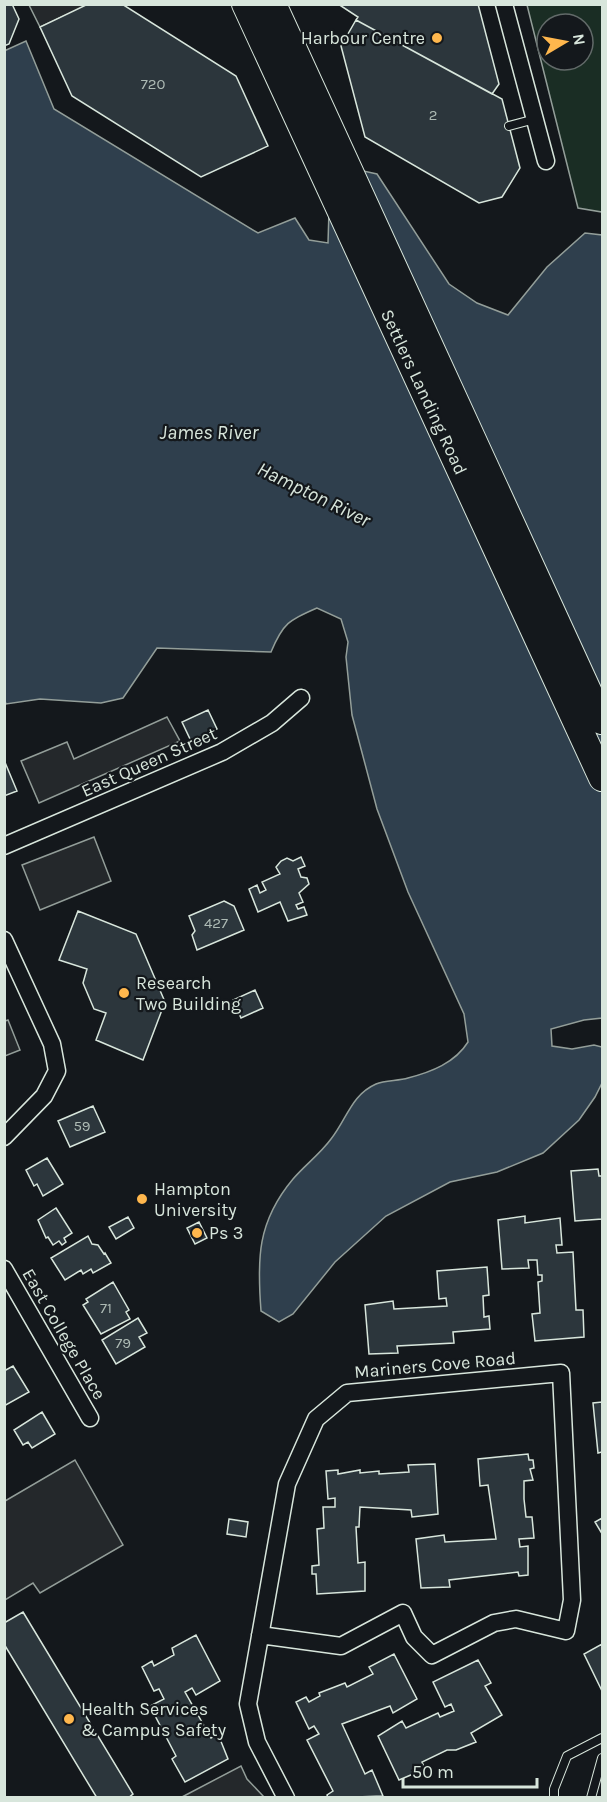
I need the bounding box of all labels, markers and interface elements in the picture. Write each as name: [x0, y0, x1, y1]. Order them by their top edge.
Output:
north arrow: [535, 12, 595, 72]
place label: Harbour Centre: [301, 27, 425, 49]
marker: Harbour Centre: [430, 31, 444, 45]
text: N: [569, 32, 590, 47]
house number: 720: [141, 75, 165, 93]
house number: 2: [429, 106, 437, 124]
street label: Settlers Landing Road: [376, 306, 472, 478]
water label: James River: [160, 421, 260, 444]
water label: Hampton River: [253, 457, 375, 532]
street label: East Queen Street: [78, 722, 220, 802]
house number: 427: [204, 914, 228, 932]
place label: Research Two Building: [136, 972, 241, 1015]
marker: Research Two Building: [117, 986, 131, 1000]
house number: 59: [73, 1117, 91, 1135]
place label: Hampton University: [154, 1178, 237, 1221]
marker: Hampton University: [135, 1192, 149, 1206]
place label: Ps 3: [209, 1222, 243, 1244]
marker: Ps 3: [190, 1226, 204, 1240]
street label: East College Place: [18, 1264, 110, 1404]
house number: 71: [100, 1299, 112, 1317]
house number: 79: [115, 1334, 131, 1352]
street label: Mariners Cove Road: [353, 1347, 517, 1383]
place label: Health Services & Campus Safety: [81, 1698, 227, 1741]
marker: Health Services & Campus Safety: [62, 1712, 76, 1726]
scale bar: [403, 1751, 536, 1789]
text: 50 m: [412, 1761, 454, 1783]

